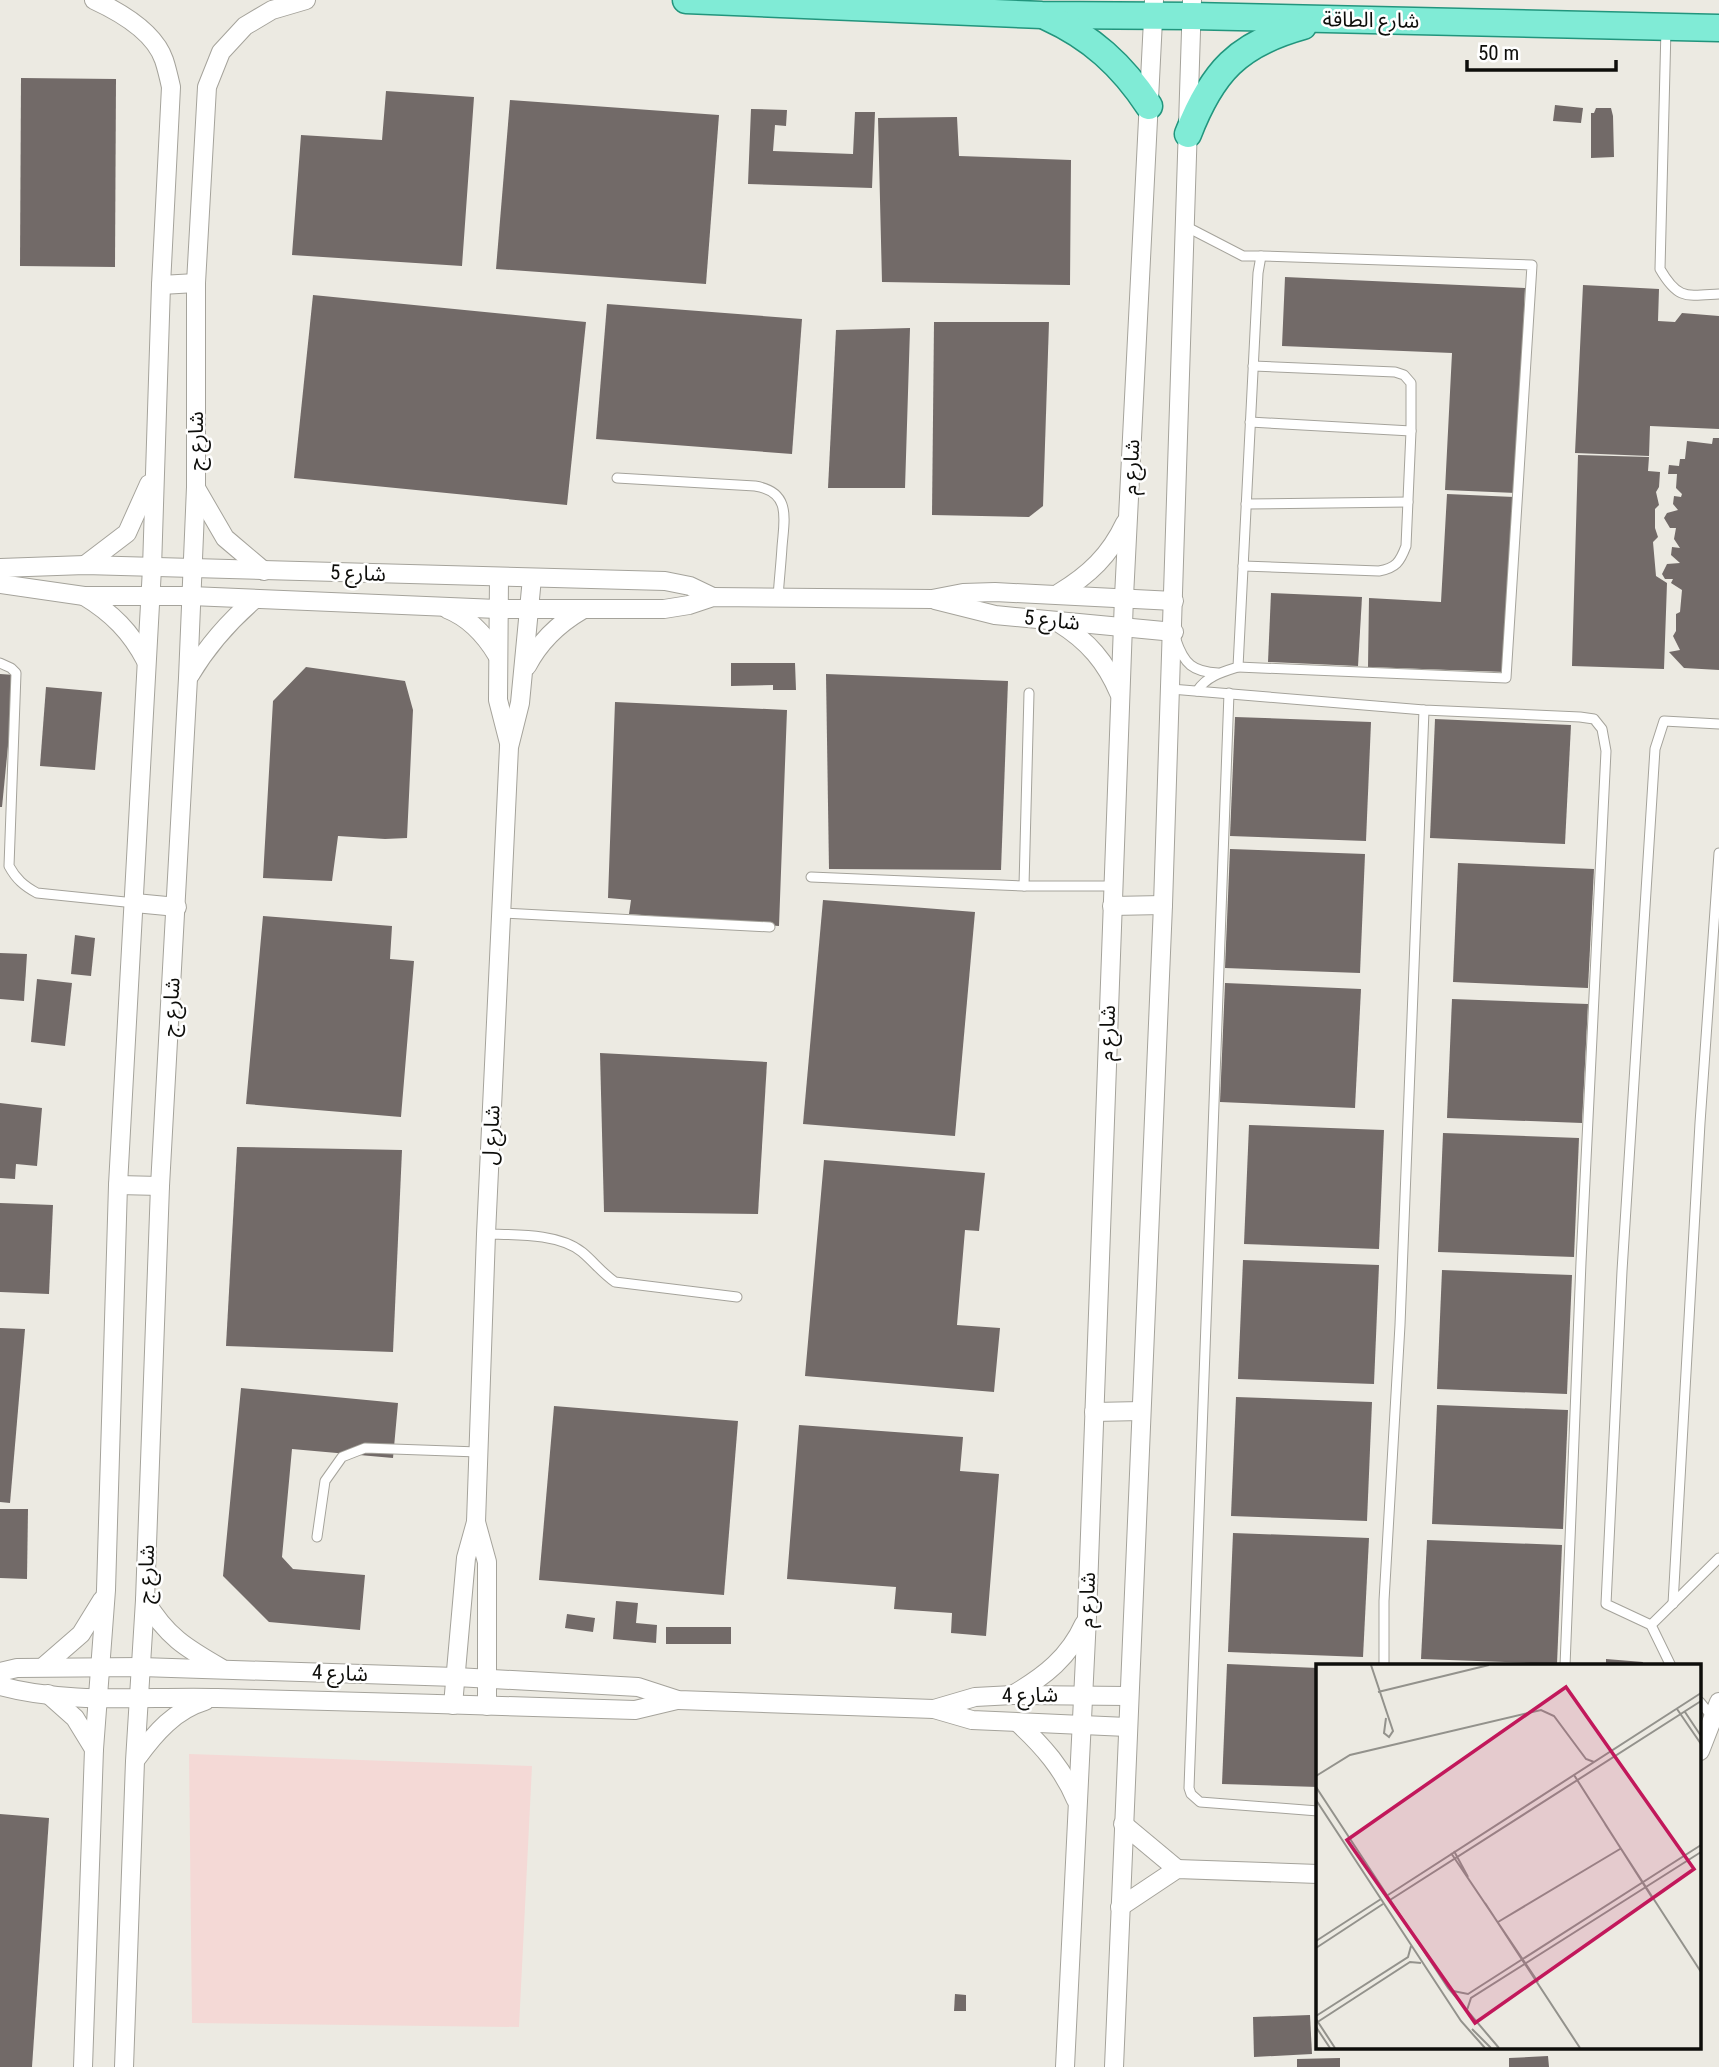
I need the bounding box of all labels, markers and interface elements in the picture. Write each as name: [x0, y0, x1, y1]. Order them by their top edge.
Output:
street label: شارع الطاقة: [1322, 7, 1420, 36]
scale bar: [1467, 28, 1616, 72]
text: 50 m: [1478, 41, 1519, 65]
street label: شارع ج: [184, 411, 211, 471]
street label: شارع م: [1118, 438, 1148, 496]
street label: شارع 5: [329, 560, 386, 589]
street label: شارع 5: [1023, 605, 1081, 638]
street label: شارع ج: [157, 977, 188, 1037]
street label: شارع م: [1094, 1005, 1124, 1062]
street label: شارع ل: [477, 1104, 508, 1166]
street label: شارع ج: [133, 1544, 162, 1604]
street label: شارع م: [1074, 1572, 1104, 1629]
street label: شارع 4: [311, 1660, 368, 1689]
inset map: [1316, 1664, 1702, 2050]
street label: شارع 4: [1002, 1683, 1058, 1710]

